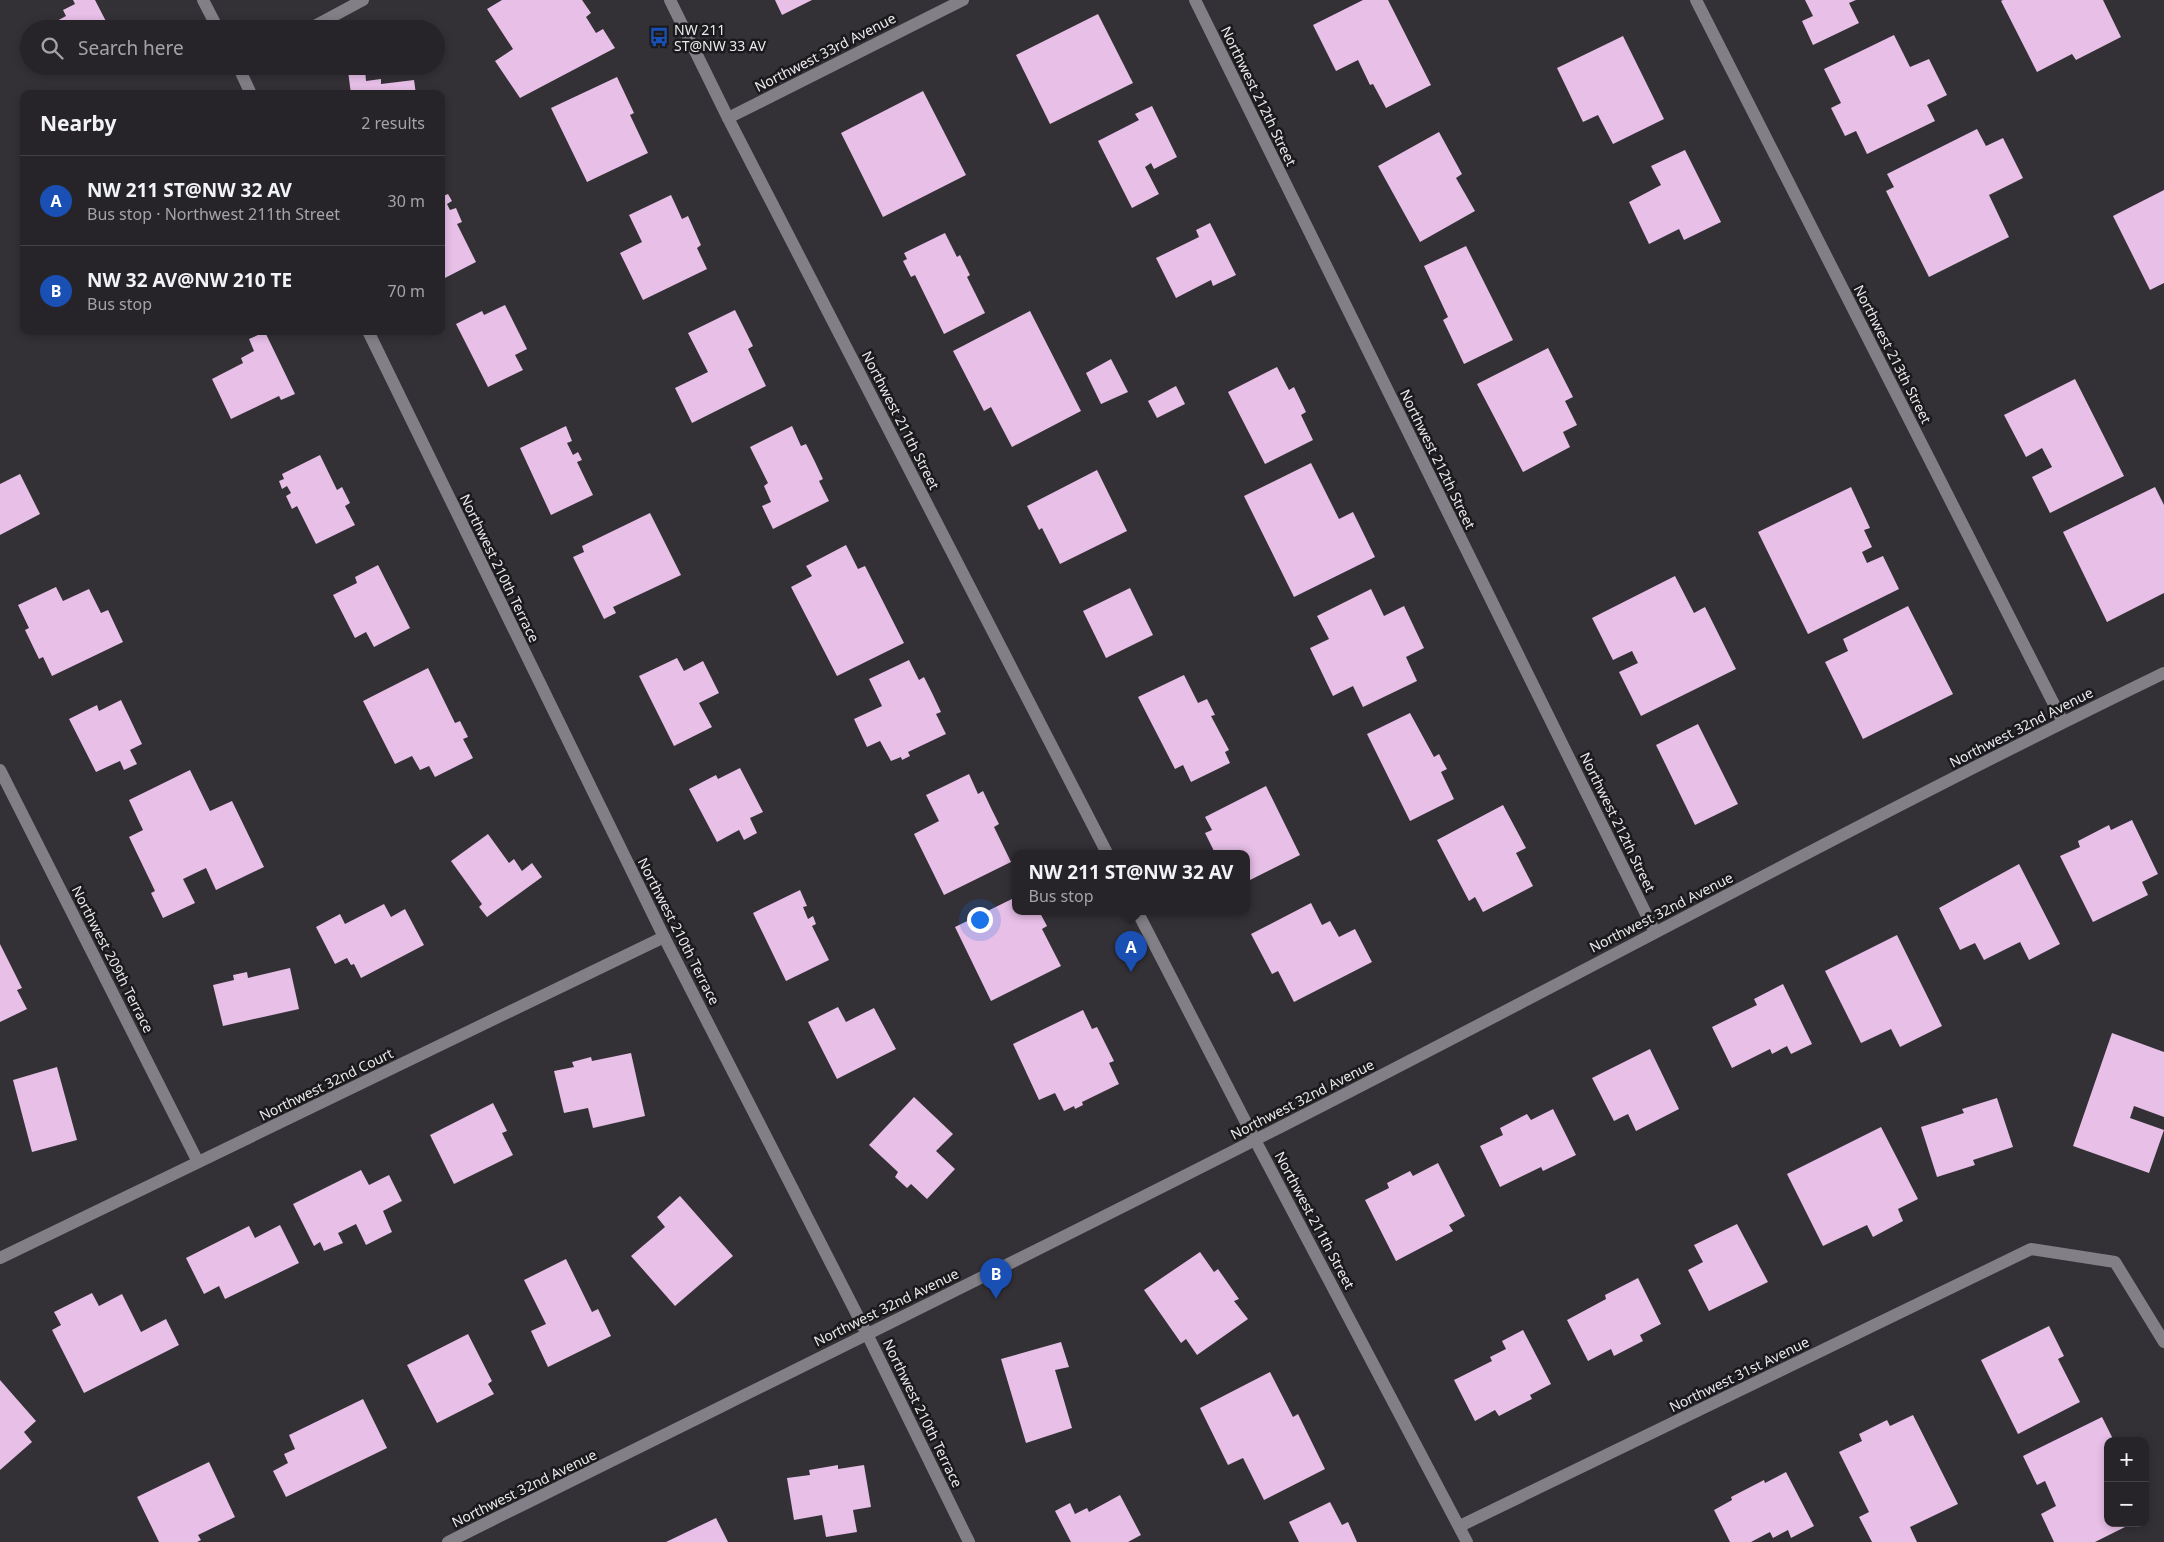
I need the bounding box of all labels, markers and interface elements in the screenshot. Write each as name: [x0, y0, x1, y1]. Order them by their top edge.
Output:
street label: Northwest 33rd Avenue: [751, 8, 899, 96]
search box: [20, 20, 445, 75]
place label: NW 211 ST@NW 33 AV: [674, 20, 766, 55]
street label: Northwest 212th Street: [1217, 23, 1301, 169]
bus stop icon: NW 211 ST@NW 33 AV: [648, 26, 670, 48]
icon: search: [38, 34, 66, 62]
text: Search here: [78, 35, 184, 61]
text: Nearby: [40, 109, 116, 137]
text: 2 results: [361, 112, 425, 134]
text: NW 211 ST@NW 32 AV: [87, 177, 292, 203]
text: A: [50, 190, 62, 212]
text: 30 m: [388, 190, 425, 212]
text: Bus stop · Northwest 211th Street: [87, 203, 340, 225]
text: NW 32 AV@NW 210 TE: [87, 267, 292, 293]
text: B: [51, 280, 61, 302]
text: 70 m: [388, 280, 425, 302]
street label: Northwest 213th Street: [1850, 281, 1936, 427]
text: Bus stop: [87, 293, 152, 315]
street label: Northwest 211th Street: [858, 347, 944, 493]
street label: Northwest 212th Street: [1396, 386, 1480, 532]
street label: Northwest 210th Terrace: [456, 491, 544, 645]
street label: Northwest 32nd Avenue: [1946, 682, 2096, 772]
street label: Northwest 212th Street: [1576, 749, 1660, 895]
popup: [1012, 850, 1250, 915]
street label: Northwest 210th Terrace: [634, 854, 724, 1008]
text: NW 211 ST@NW 32 AV: [1029, 859, 1233, 885]
street label: Northwest 32nd Avenue: [1586, 867, 1736, 957]
street label: Northwest 209th Terrace: [68, 882, 158, 1036]
text: Bus stop: [1029, 885, 1094, 907]
your location: [967, 907, 993, 933]
pin: A: [1115, 931, 1147, 972]
street label: Northwest 32nd Court: [256, 1043, 396, 1125]
street label: Northwest 32nd Avenue: [1227, 1054, 1377, 1144]
street label: Northwest 211th Street: [1271, 1148, 1359, 1292]
pin: B: [980, 1258, 1012, 1299]
street label: Northwest 32nd Avenue: [810, 1264, 962, 1350]
street label: Northwest 31st Avenue: [1666, 1332, 1812, 1416]
street label: Northwest 210th Terrace: [879, 1336, 967, 1490]
map controls: [2104, 1437, 2149, 1527]
button: +: [2104, 1437, 2149, 1482]
street label: Northwest 32nd Avenue: [448, 1445, 600, 1531]
button: −: [2104, 1482, 2149, 1527]

